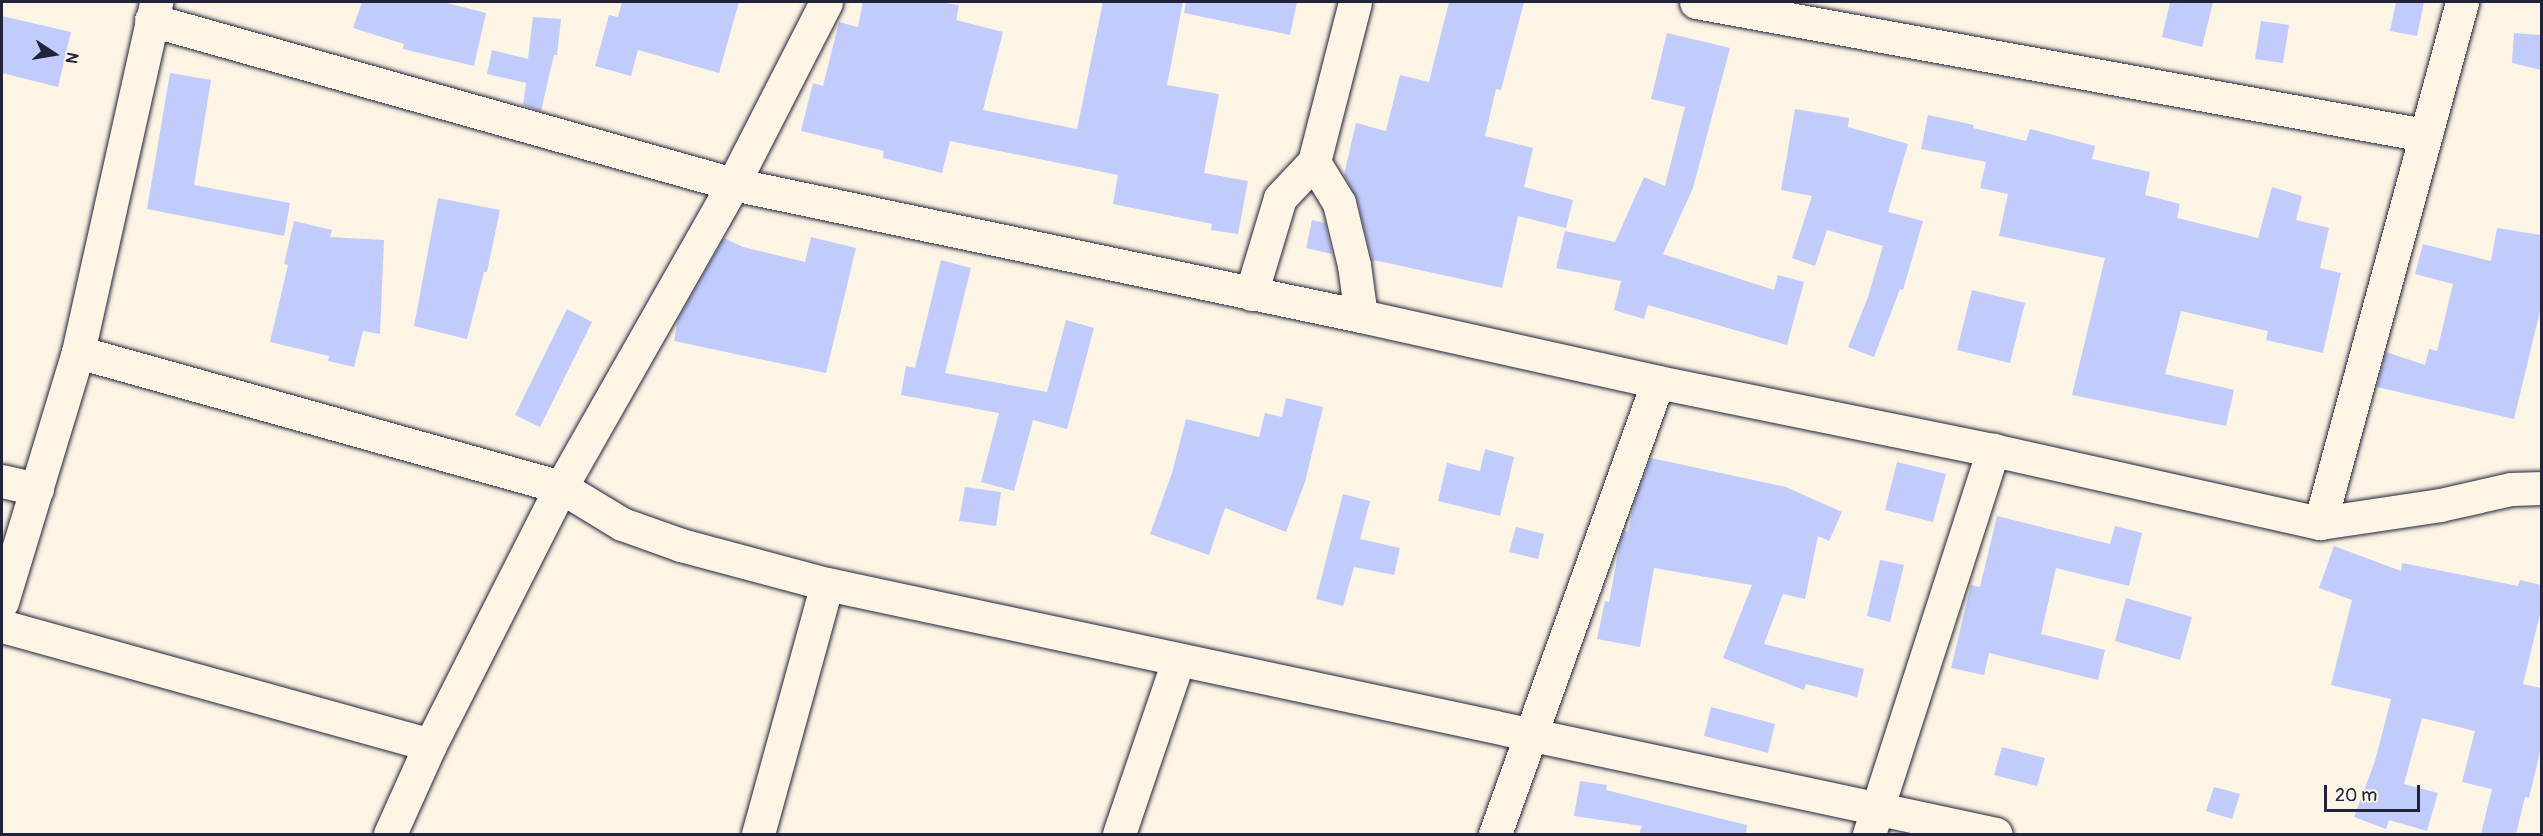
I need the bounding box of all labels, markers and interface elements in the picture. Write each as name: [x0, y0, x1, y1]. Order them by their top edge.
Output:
north arrow: [24, 24, 84, 84]
text: N: [61, 50, 83, 65]
scale bar: [2327, 773, 2423, 811]
text: 20 m: [2335, 784, 2377, 807]

